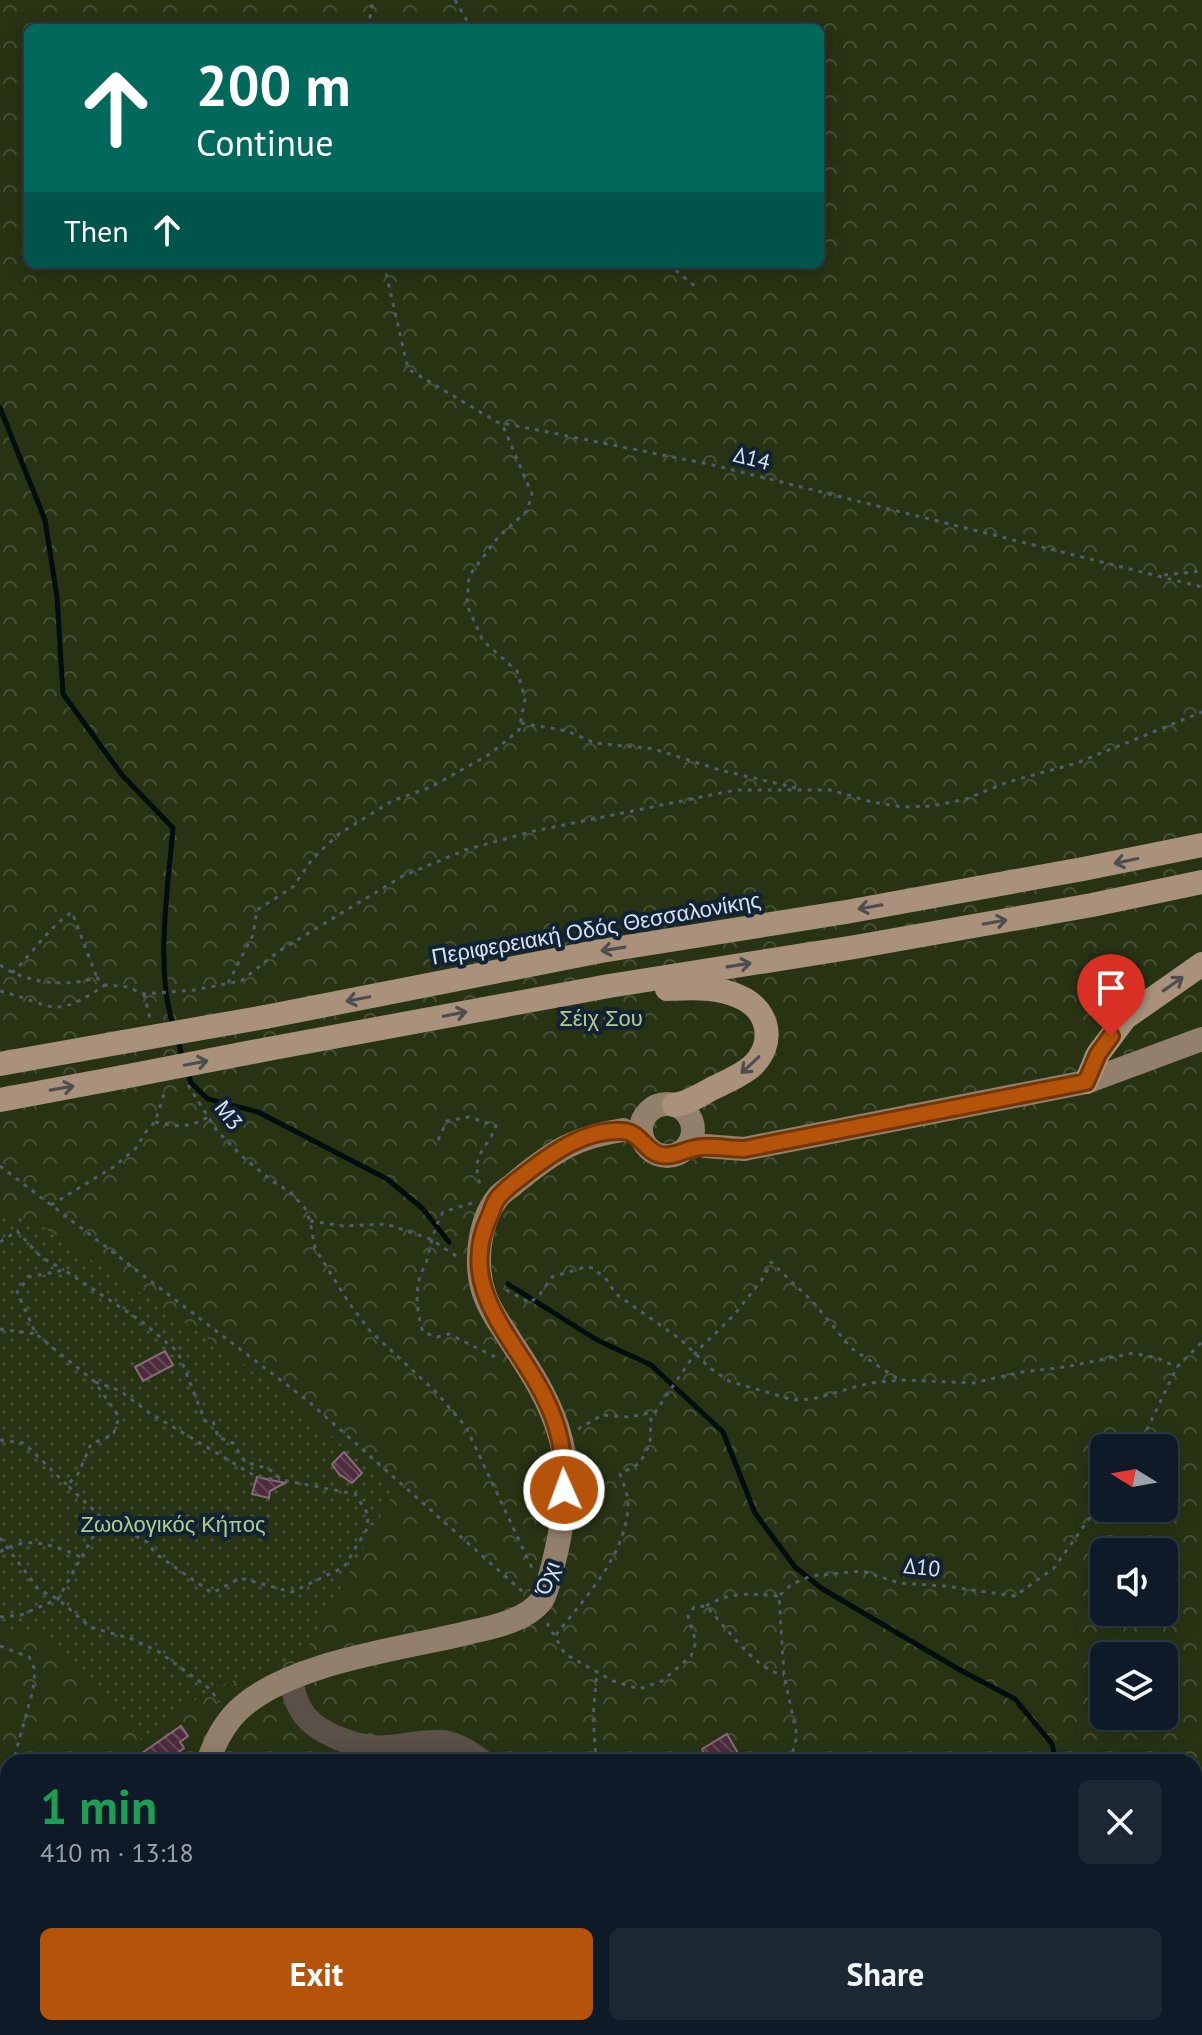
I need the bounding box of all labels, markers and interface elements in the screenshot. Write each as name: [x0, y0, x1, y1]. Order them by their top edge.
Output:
text: 200 m: [196, 49, 351, 121]
icon: ahead: [64, 56, 168, 160]
text: Continue: [196, 119, 334, 166]
icon: ahead: [145, 208, 189, 252]
text: Then: [64, 211, 129, 250]
street label: Δ14: [731, 440, 773, 476]
one-way arrow: [1113, 854, 1139, 869]
street label: Περιφερειακή Οδός Θεσσαλονίκης: [429, 885, 763, 971]
one-way arrow: [858, 901, 883, 916]
one-way arrow: [982, 914, 1008, 929]
one-way arrow: [601, 942, 626, 957]
pin: [1077, 954, 1145, 1036]
one-way arrow: [726, 957, 751, 972]
icon: arrive: [1089, 966, 1133, 1010]
one-way arrow: [1161, 976, 1183, 992]
one-way arrow: [346, 992, 371, 1007]
park label: Σέιχ Σου: [559, 1004, 643, 1032]
one-way arrow: [442, 1006, 468, 1021]
one-way arrow: [183, 1055, 208, 1070]
one-way arrow: [740, 1055, 760, 1074]
one-way arrow: [48, 1080, 74, 1095]
street label: Μ3: [209, 1094, 249, 1136]
north arrow: [1090, 1434, 1178, 1522]
map controls: [1090, 1434, 1178, 1730]
position arrow: [522, 1448, 606, 1532]
park label: Ζωολογικός Κήπος: [80, 1510, 266, 1538]
button: sound: [1090, 1538, 1178, 1626]
street label: Δ10: [902, 1551, 942, 1583]
street label: Όχι: [528, 1557, 566, 1599]
button: layers: [1090, 1642, 1178, 1730]
text: 1 min: [40, 1775, 157, 1837]
button: close: [1078, 1780, 1162, 1864]
text: 410 m · 13:18: [40, 1836, 194, 1869]
button: Exit: [40, 1928, 593, 2020]
button: Share: [609, 1928, 1162, 2020]

